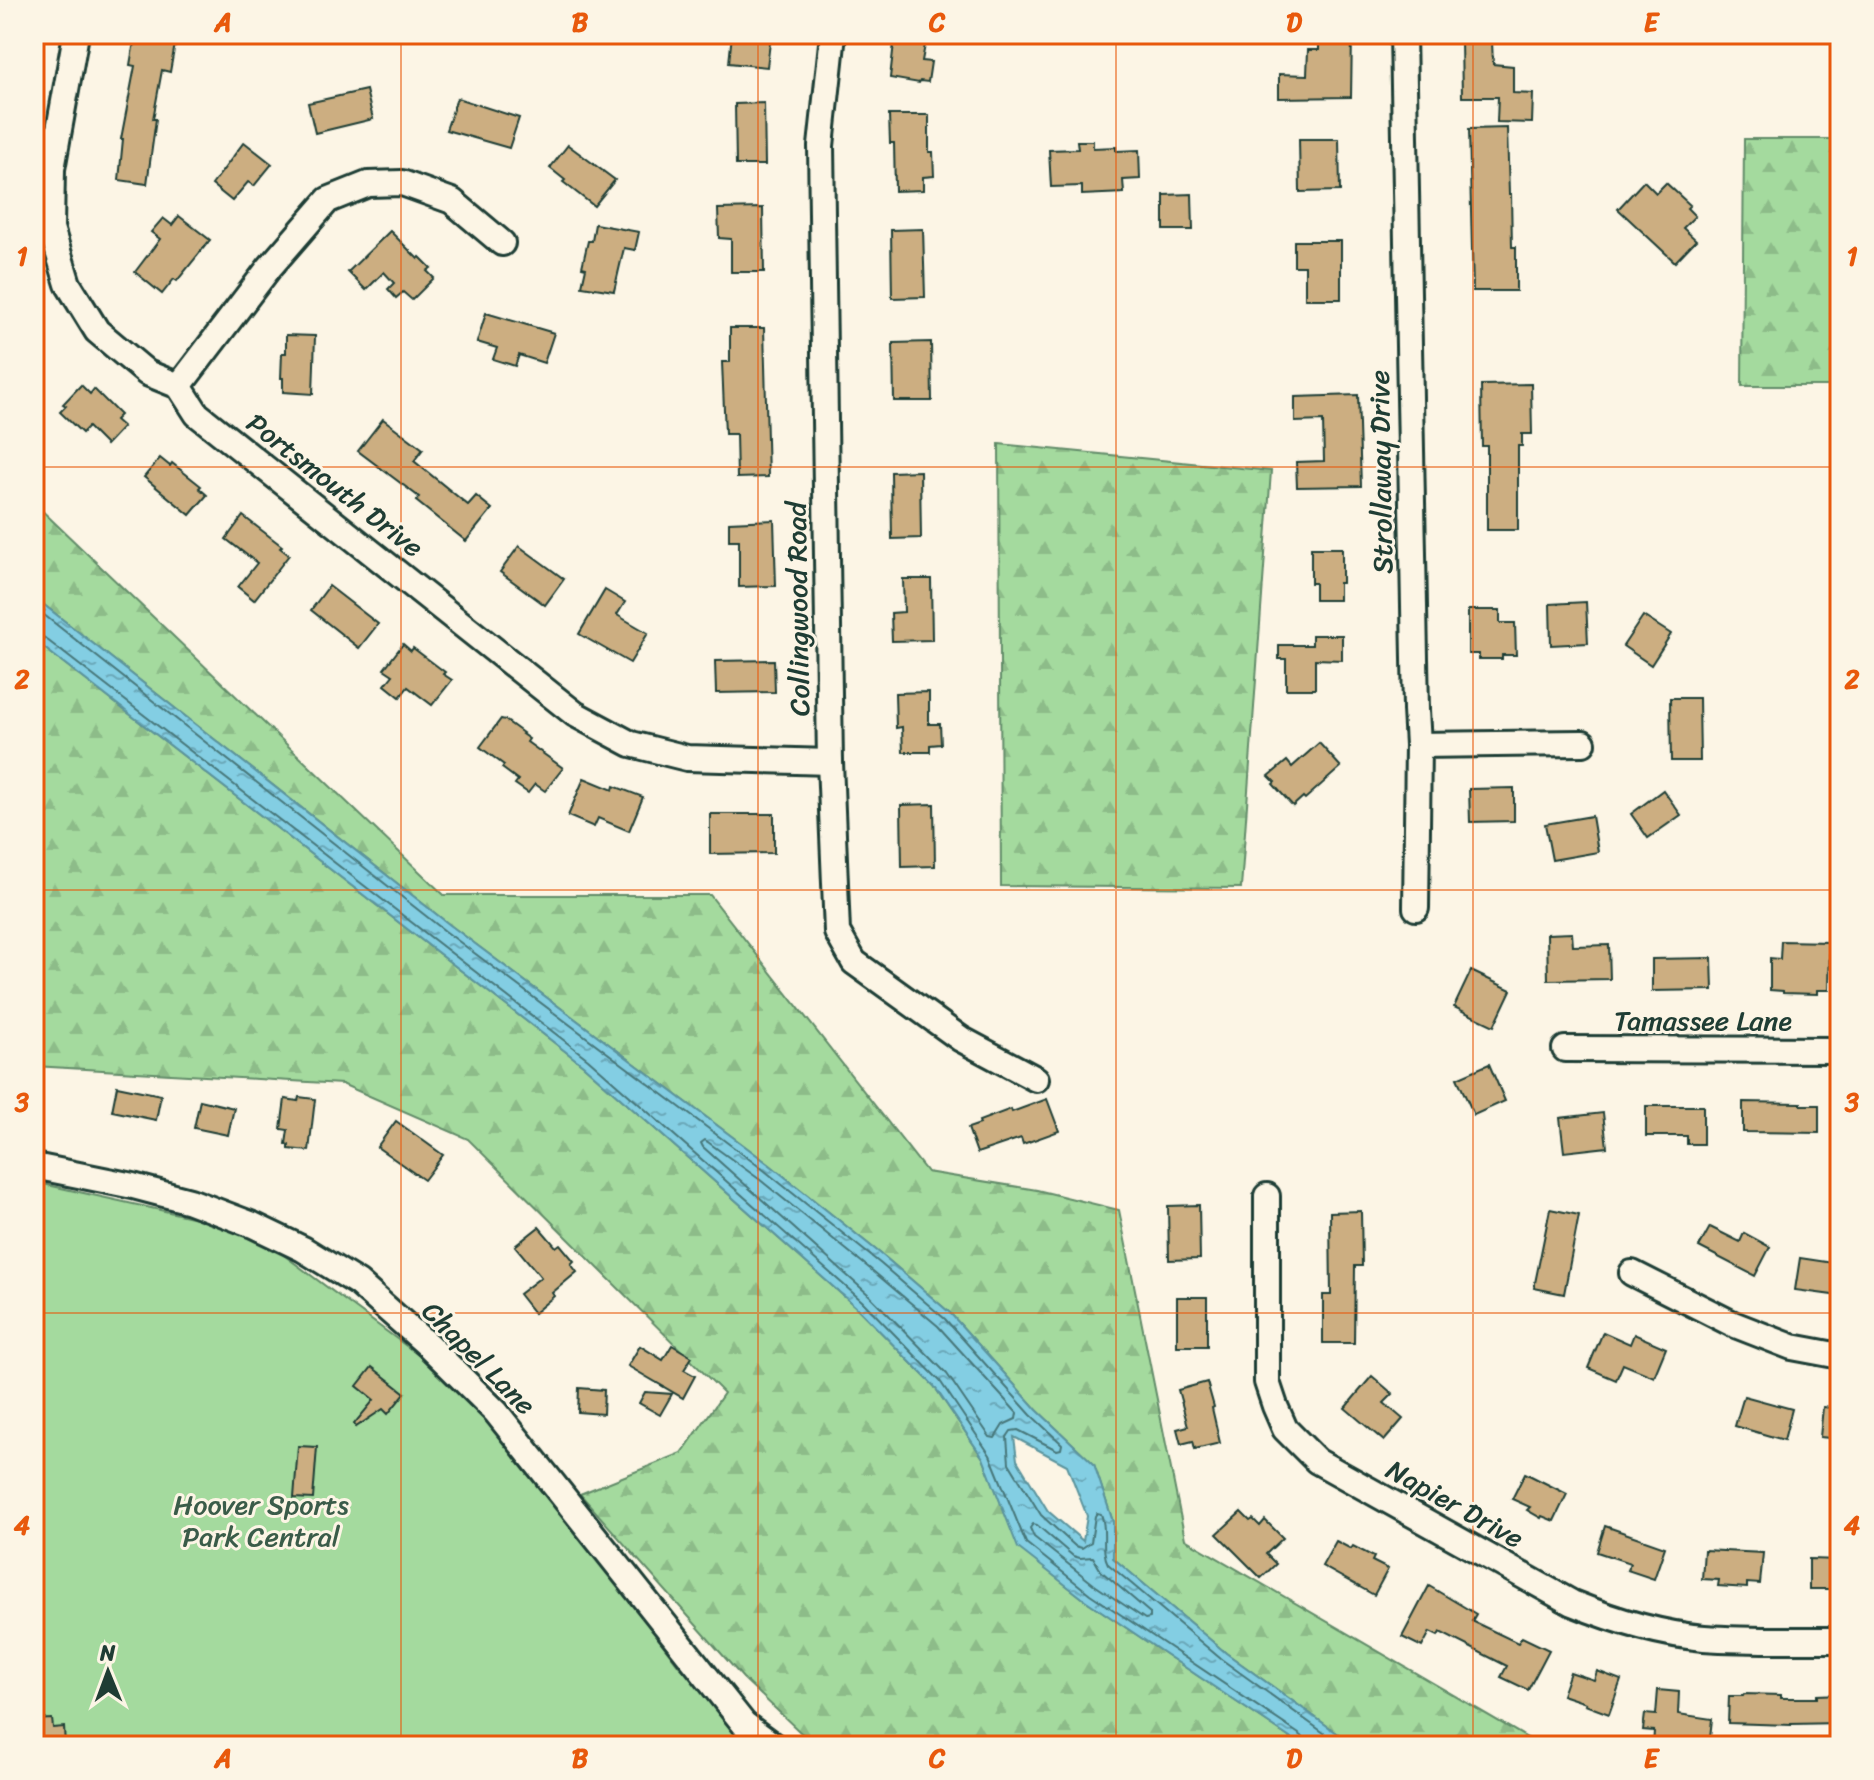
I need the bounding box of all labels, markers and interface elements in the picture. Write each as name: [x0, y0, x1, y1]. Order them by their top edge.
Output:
text: A: [213, 0, 232, 45]
text: B: [572, 0, 589, 45]
text: C: [928, 0, 946, 45]
text: D: [1286, 0, 1302, 45]
text: E: [1644, 0, 1661, 45]
text: 1: [16, 233, 28, 279]
text: 1: [1846, 233, 1858, 279]
street label: Strollaway Drive: [1355, 370, 1407, 574]
street label: Portsmouth Drive: [235, 400, 435, 570]
street label: Collingwood Road: [772, 499, 824, 717]
text: 2: [13, 656, 30, 702]
text: 2: [1843, 656, 1860, 702]
street label: Tamassee Lane: [1614, 996, 1792, 1045]
text: 3: [14, 1079, 30, 1125]
text: 3: [1844, 1079, 1860, 1125]
street label: Chapel Lane: [410, 1289, 548, 1427]
street label: Napier Drive: [1377, 1446, 1533, 1562]
park label: Hoover Sports Park Central: [173, 1480, 349, 1561]
text: 4: [14, 1502, 30, 1548]
text: 4: [1844, 1502, 1860, 1548]
north arrow: [68, 1632, 148, 1712]
text: N: [99, 1633, 116, 1672]
text: A: [213, 1735, 232, 1780]
text: B: [572, 1735, 589, 1780]
text: C: [928, 1735, 946, 1780]
text: D: [1286, 1735, 1302, 1780]
text: E: [1644, 1735, 1661, 1780]

